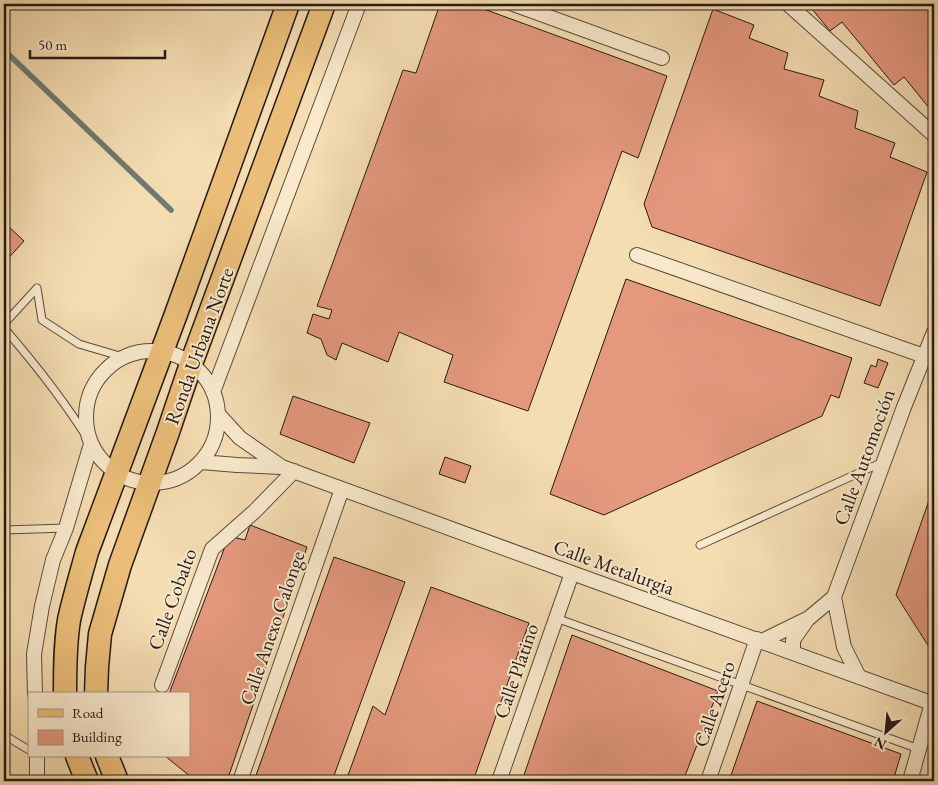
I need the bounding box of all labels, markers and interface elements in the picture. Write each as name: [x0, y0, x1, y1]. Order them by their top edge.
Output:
scale bar: [30, 28, 165, 60]
text: 50 m: [38, 35, 67, 54]
street label: Ronda Urbana Norte: [159, 264, 240, 428]
street label: Calle Automoción: [827, 385, 901, 529]
street label: Calle Metalurgia: [550, 533, 678, 601]
street label: Calle Cobalto: [142, 544, 202, 654]
street label: Calle Anexo Calonge: [233, 547, 311, 709]
street label: Calle Platino: [488, 620, 544, 722]
street label: Calle Acero: [687, 657, 741, 751]
legend: [28, 692, 190, 758]
text: Road: [72, 703, 104, 722]
north arrow: [860, 708, 910, 758]
text: Building: [72, 727, 122, 746]
text: N: [870, 733, 889, 754]

